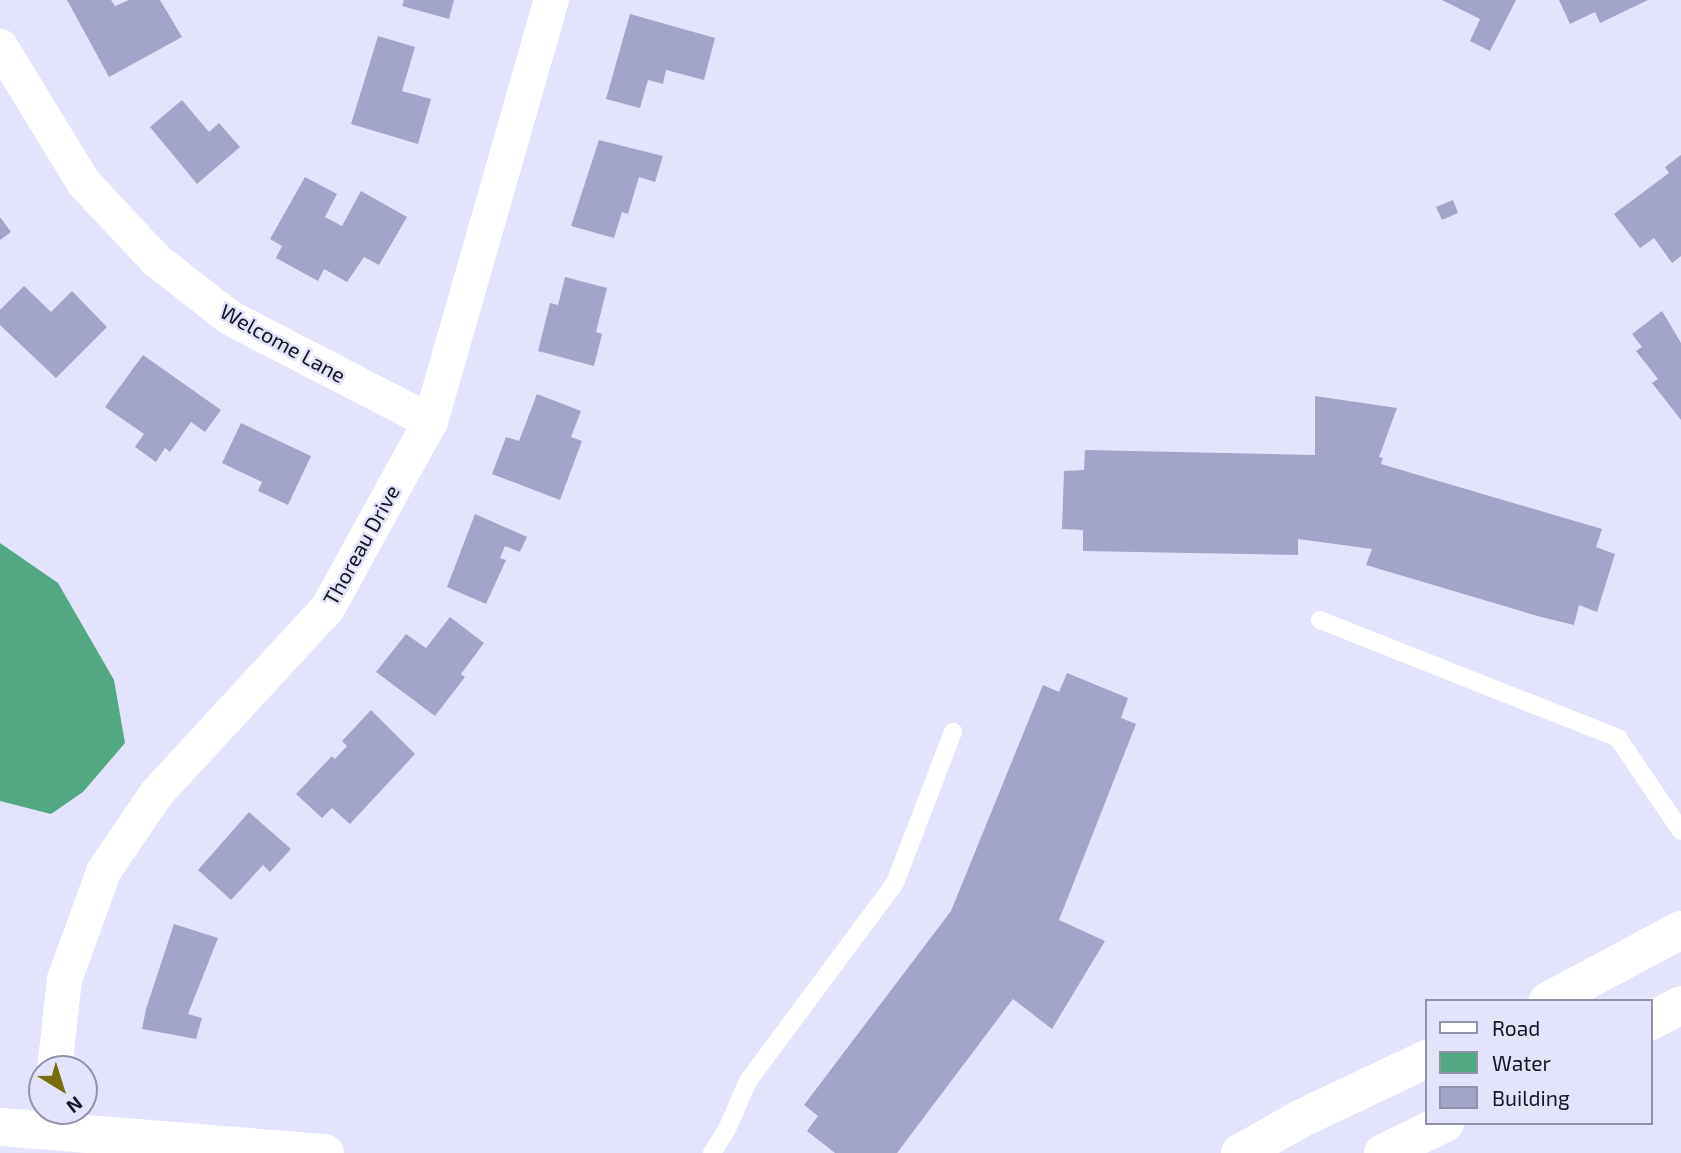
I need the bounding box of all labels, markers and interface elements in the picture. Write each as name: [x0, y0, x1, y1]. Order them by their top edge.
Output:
street label: Welcome Lane: [216, 298, 350, 388]
street label: Thoreau Drive: [318, 480, 404, 610]
legend: [1426, 999, 1653, 1125]
text: Road: [1492, 1015, 1540, 1040]
text: Water: [1492, 1050, 1551, 1075]
north arrow: [28, 1055, 98, 1125]
text: Building: [1492, 1085, 1570, 1110]
text: N: [63, 1092, 87, 1119]

